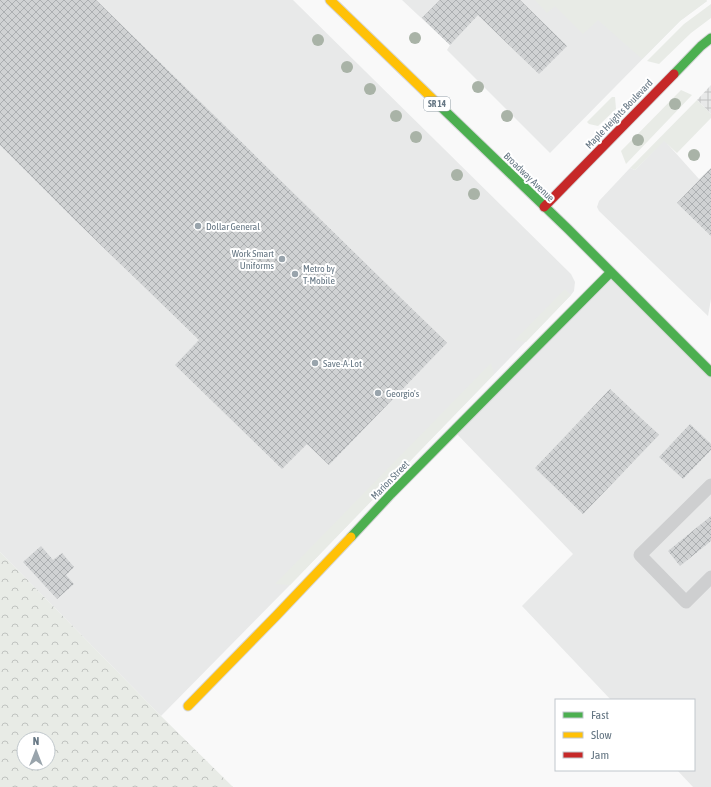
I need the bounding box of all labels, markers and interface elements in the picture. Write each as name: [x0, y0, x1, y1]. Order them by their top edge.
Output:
street label: Maple Heights Boulevard: [583, 77, 655, 151]
road number: SR 14: [424, 97, 450, 111]
street label: Broadway Avenue: [502, 150, 557, 204]
marker: Dollar General: [193, 221, 203, 231]
place label: Dollar General: [206, 221, 260, 232]
place label: Work Smart Uniforms: [232, 248, 274, 271]
marker: Work Smart Uniforms: [277, 254, 287, 264]
place label: Metro by T-Mobile: [303, 263, 335, 286]
marker: Metro by T-Mobile: [290, 269, 300, 279]
marker: Save-A-Lot: [310, 358, 320, 368]
place label: Save-A-Lot: [323, 358, 362, 369]
marker: Georgio's: [373, 388, 383, 398]
place label: Georgio's: [386, 388, 420, 399]
street label: Marion Street: [369, 458, 411, 502]
legend: [555, 699, 695, 771]
text: Fast: [591, 708, 609, 722]
text: Slow: [591, 728, 612, 742]
north arrow: [16, 731, 56, 771]
text: N: [33, 735, 39, 747]
text: Jam: [591, 748, 609, 762]

